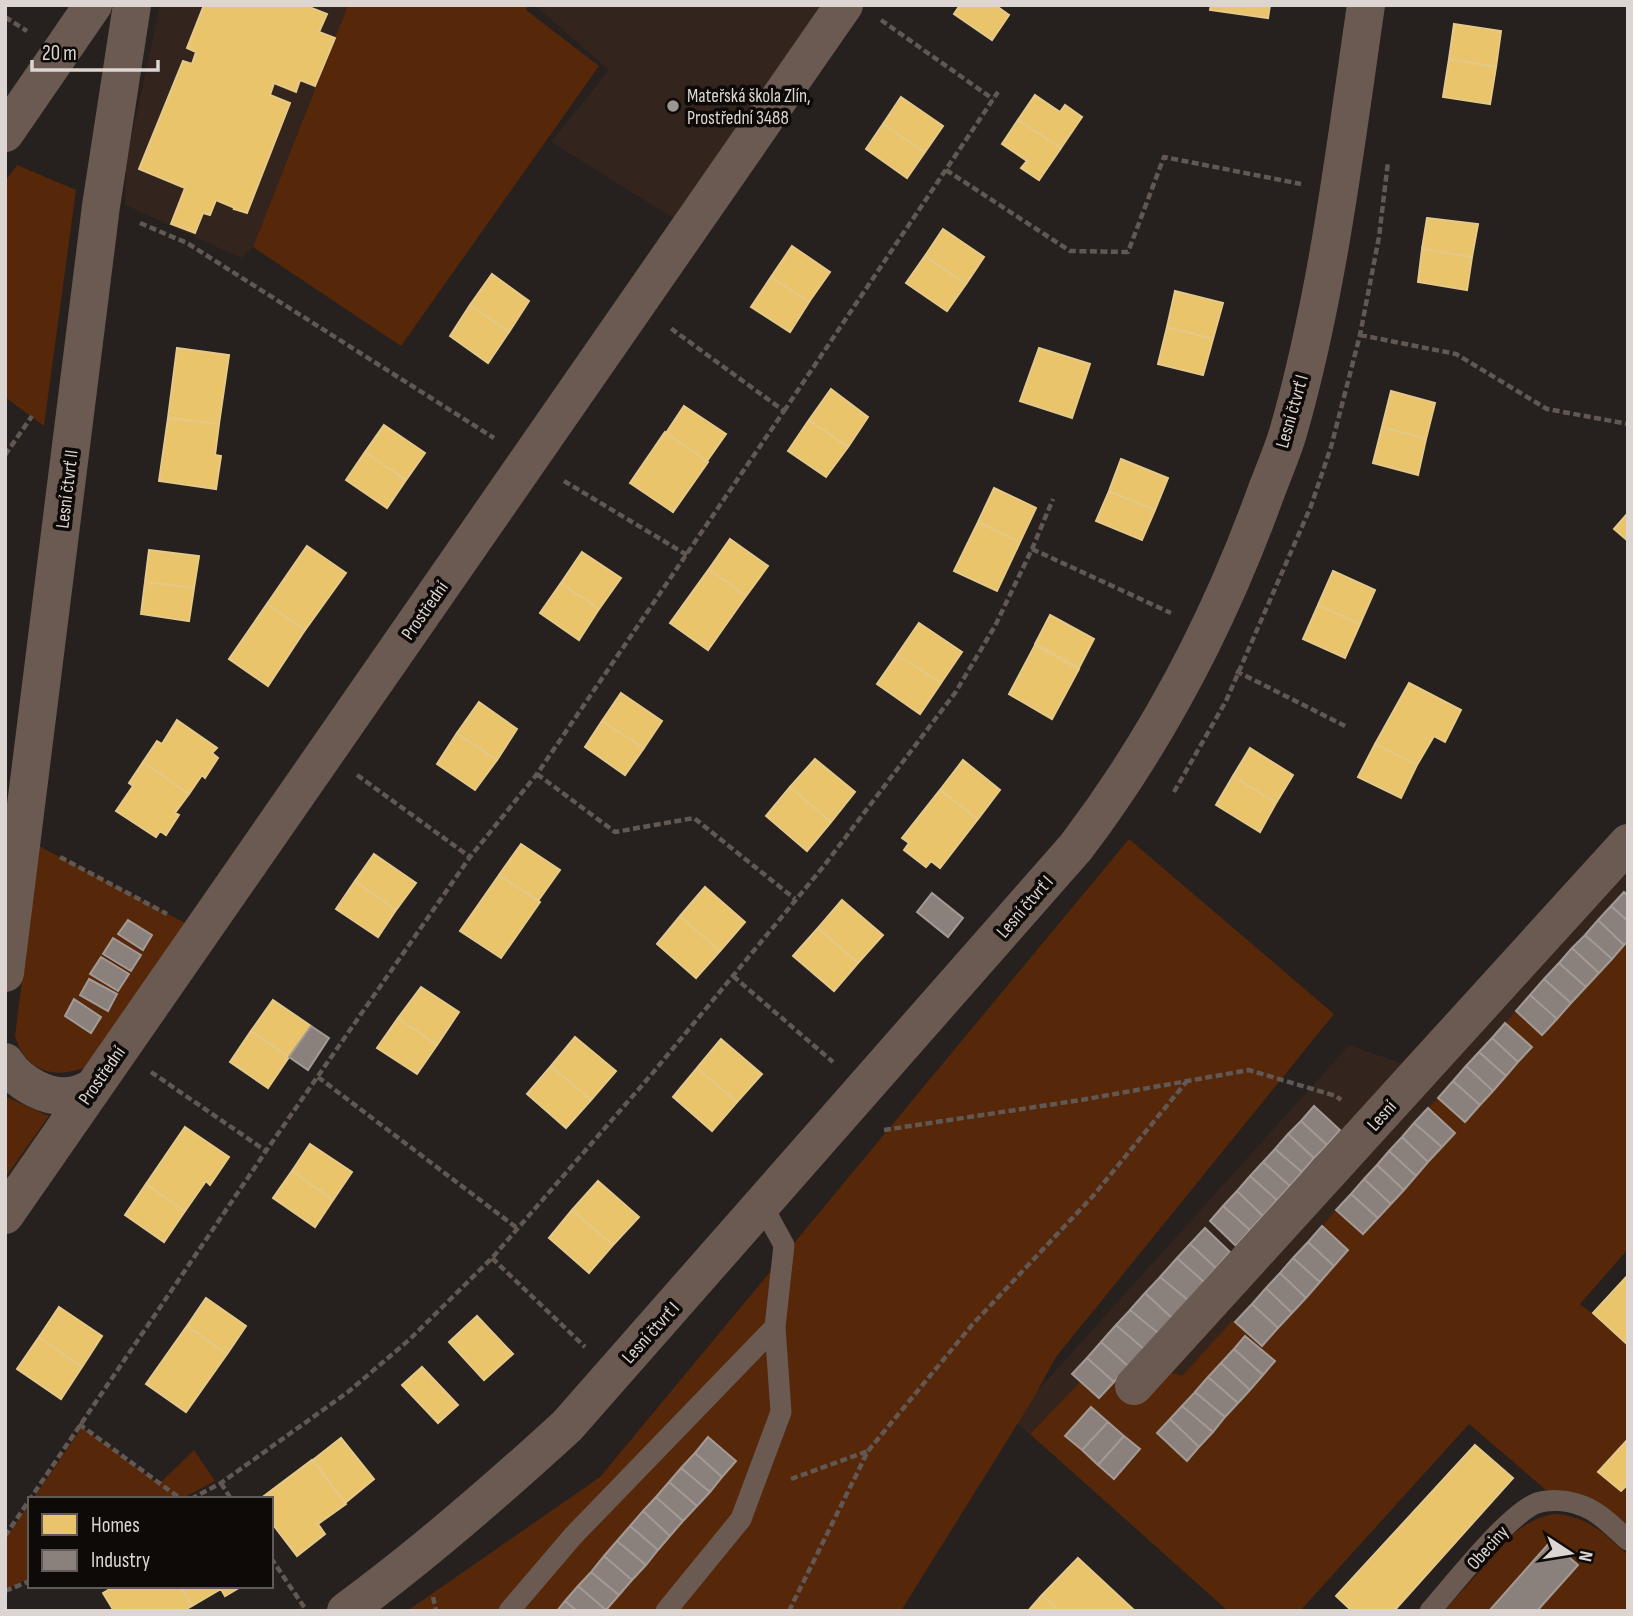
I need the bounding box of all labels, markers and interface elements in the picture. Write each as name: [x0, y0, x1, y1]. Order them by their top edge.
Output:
scale bar: [32, 28, 158, 72]
text: 20 m: [42, 41, 77, 66]
place label: Mateřská škola Zlín, Prostřední 3488: [687, 85, 811, 130]
marker: Mateřská škola Zlín, Prostřední 3488: [665, 98, 681, 114]
street label: Lesní čtvrť I: [1271, 372, 1314, 451]
street label: Lesní čtvrť II: [51, 449, 84, 530]
street label: Prostřední: [397, 577, 454, 645]
street label: Lesní čtvrť I: [992, 871, 1058, 943]
street label: Prostřední: [74, 1042, 131, 1110]
street label: Lesní: [1363, 1096, 1402, 1136]
street label: Lesní čtvrť I: [617, 1297, 685, 1369]
legend: [28, 1497, 273, 1588]
text: Homes: [91, 1513, 140, 1538]
north arrow: [1535, 1518, 1605, 1588]
street label: Obeciny: [1462, 1521, 1514, 1575]
text: Industry: [91, 1548, 150, 1573]
text: N: [1573, 1549, 1597, 1564]

